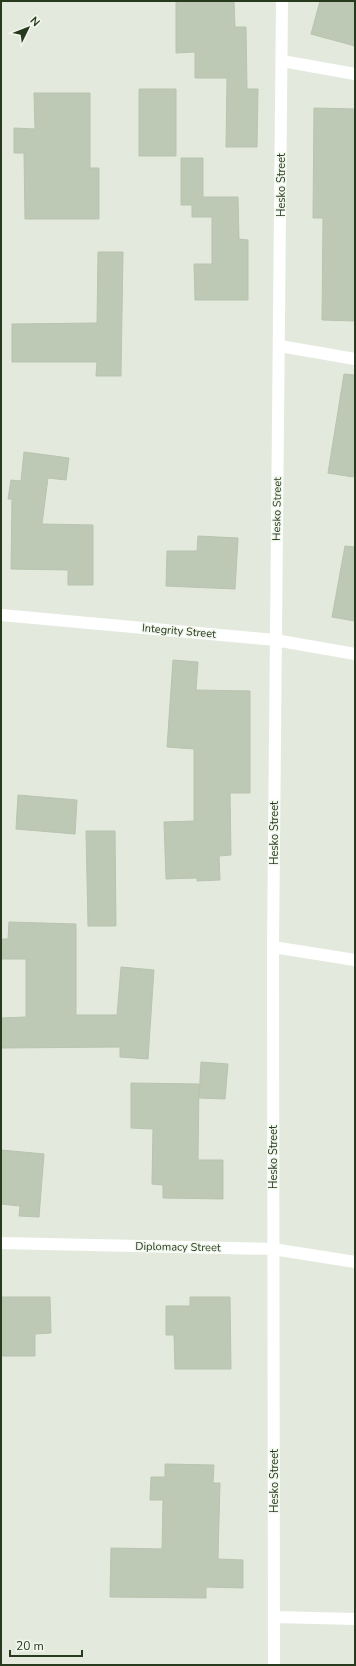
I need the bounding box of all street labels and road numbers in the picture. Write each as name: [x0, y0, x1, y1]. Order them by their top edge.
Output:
street label: Hesko Street: [274, 153, 289, 217]
street label: Hesko Street: [269, 477, 285, 541]
street label: Integrity Street: [141, 620, 217, 642]
street label: Hesko Street: [267, 801, 282, 865]
street label: Hesko Street: [266, 1125, 281, 1189]
street label: Diplomacy Street: [135, 1239, 221, 1255]
street label: Hesko Street: [267, 1449, 282, 1513]

